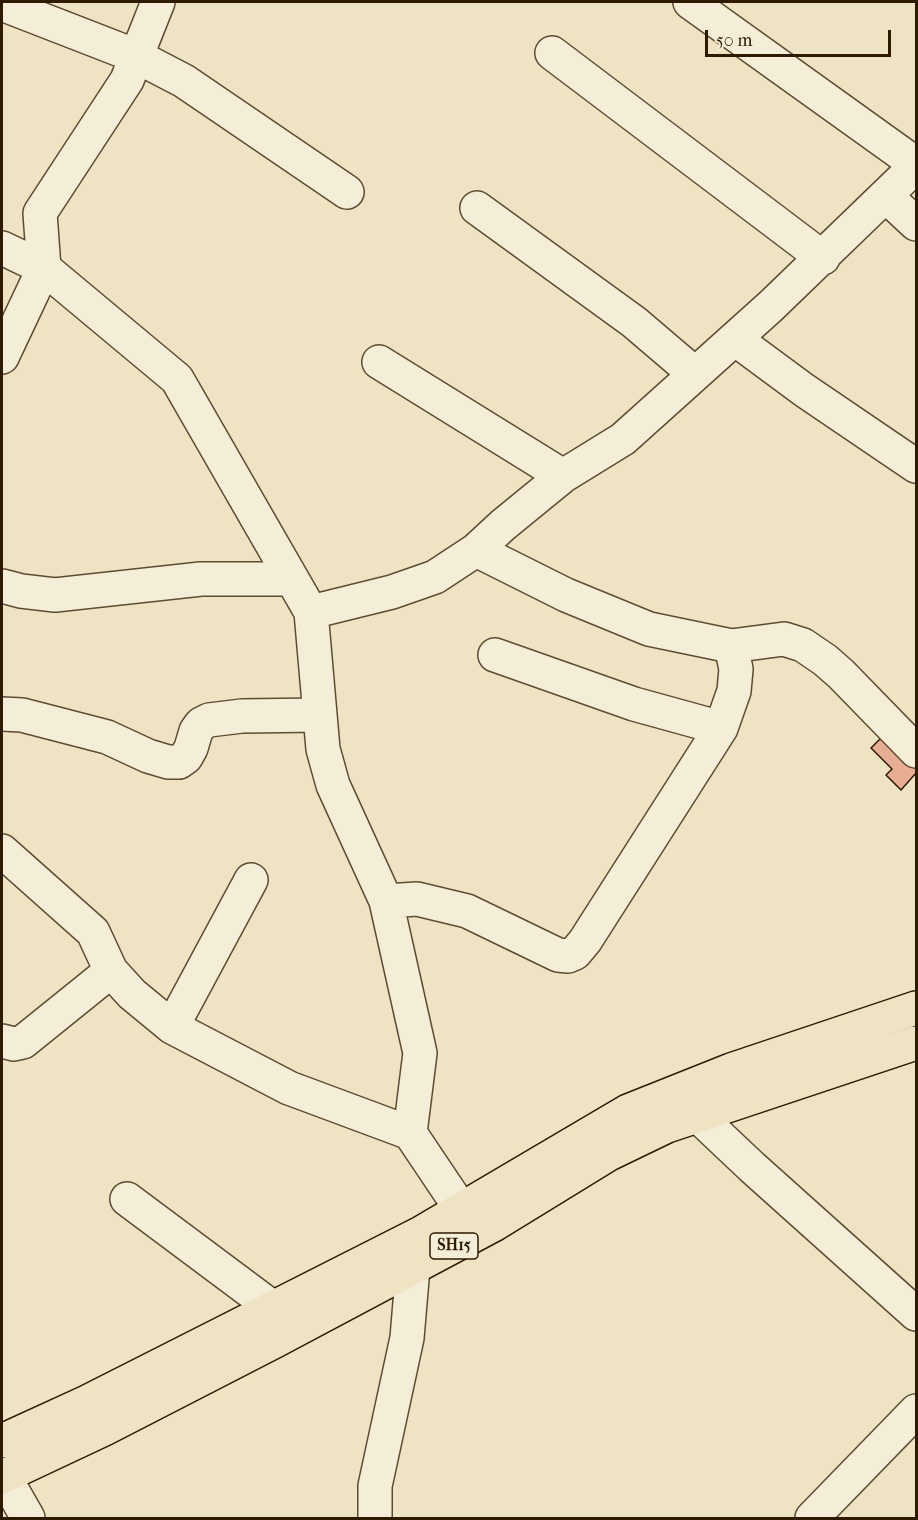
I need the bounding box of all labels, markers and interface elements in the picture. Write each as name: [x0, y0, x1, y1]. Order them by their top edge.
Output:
scale bar: [708, 18, 894, 56]
text: 50 m: [716, 30, 752, 51]
road number: SH15: [430, 1233, 478, 1259]

